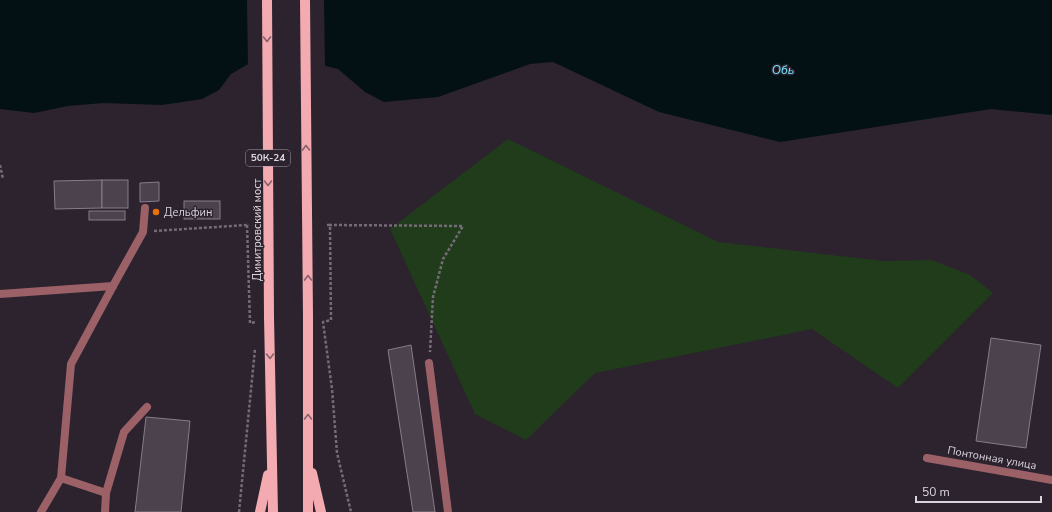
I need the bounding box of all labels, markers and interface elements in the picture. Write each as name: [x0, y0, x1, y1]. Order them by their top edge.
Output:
one-way arrow: [263, 36, 271, 42]
water label: Обь: [772, 62, 794, 78]
one-way arrow: [302, 145, 311, 151]
road number: 50К-24: [246, 150, 290, 166]
street label: Димитровский мост: [250, 179, 265, 281]
one-way arrow: [264, 180, 273, 186]
place label: Дельфин: [164, 205, 212, 220]
marker: Дельфин: [151, 207, 161, 217]
one-way arrow: [304, 275, 312, 281]
one-way arrow: [266, 353, 274, 359]
one-way arrow: [304, 414, 312, 420]
street label: Понтонная улица: [946, 443, 1038, 473]
scale bar: [916, 478, 1041, 504]
text: 50 m: [922, 484, 950, 500]

